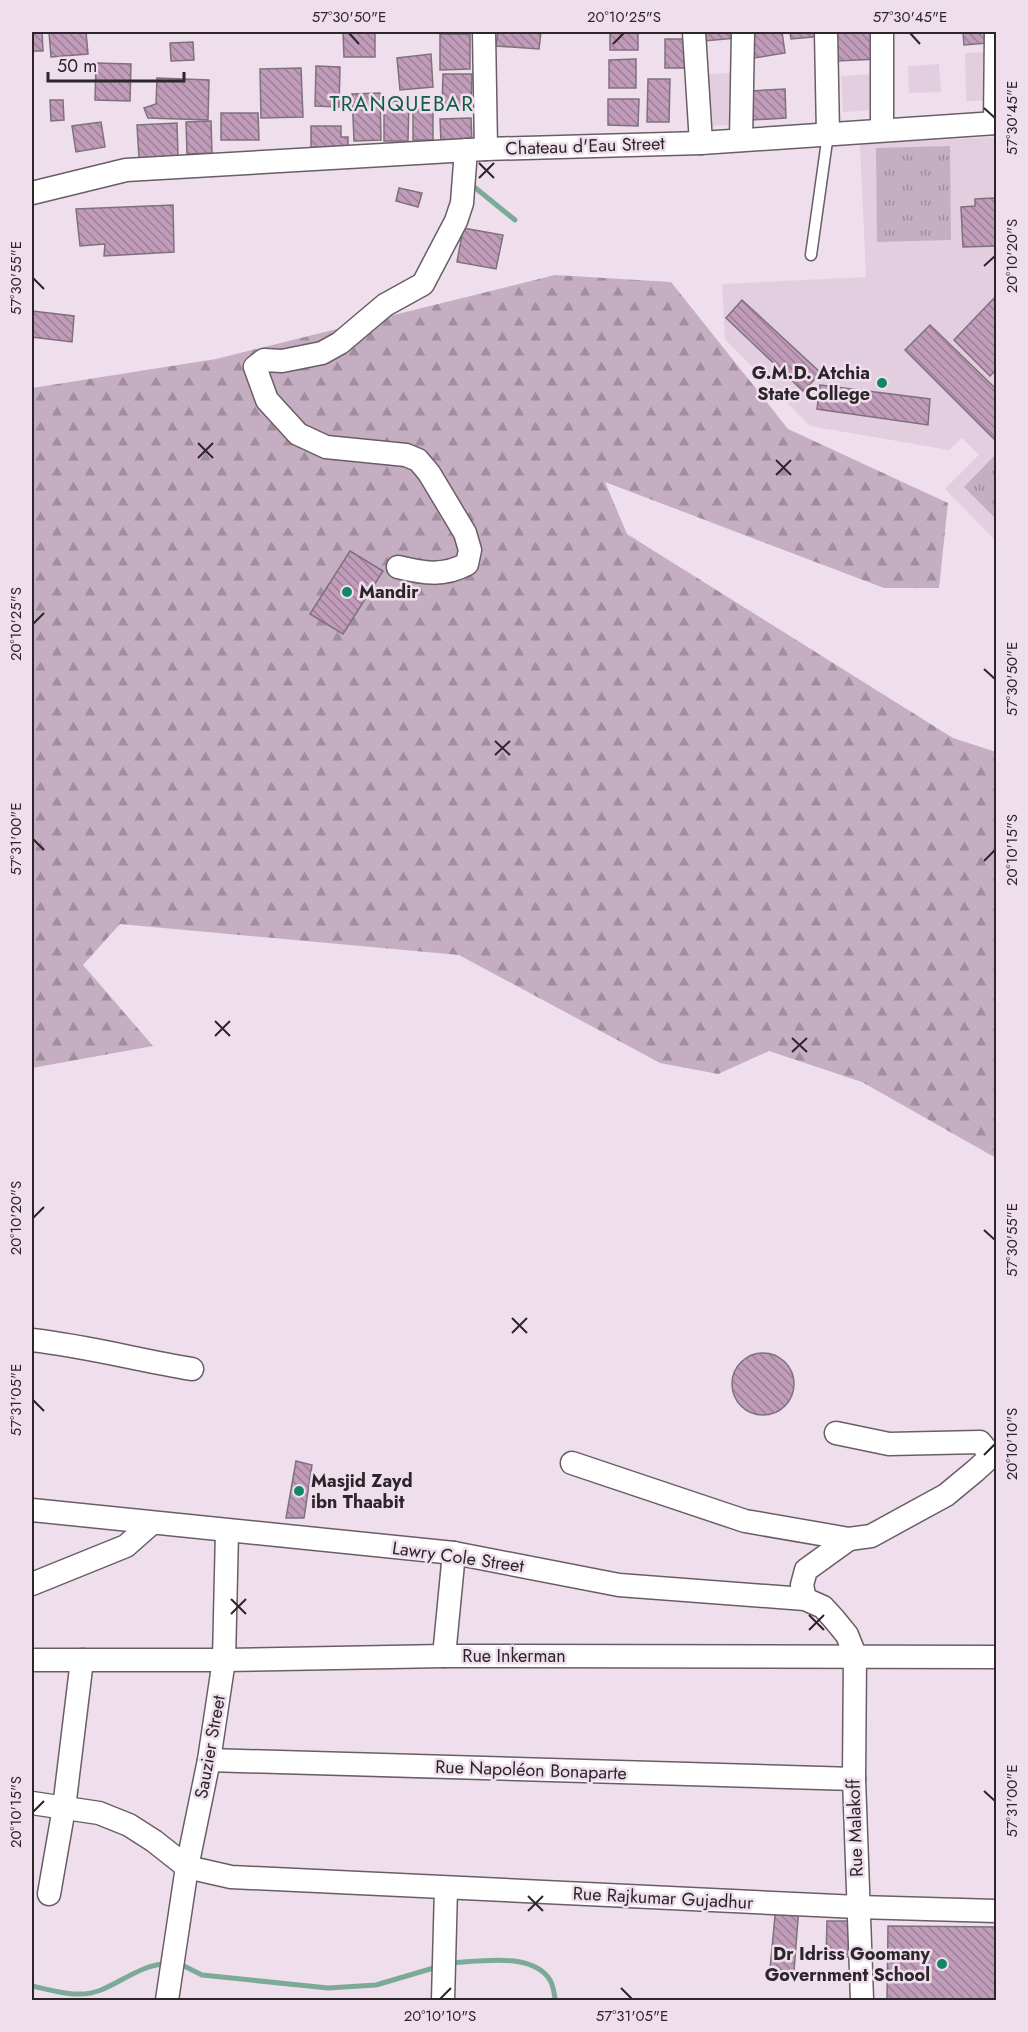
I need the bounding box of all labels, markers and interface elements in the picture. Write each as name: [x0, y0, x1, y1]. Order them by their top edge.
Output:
text: 57°30'50"E: [312, 6, 386, 28]
text: 20°10'25"S: [587, 6, 661, 28]
text: 57°30'45"E: [873, 6, 947, 28]
scale bar: [48, 45, 184, 83]
text: 50 m: [57, 53, 97, 79]
text: 57°30'45"E: [1001, 81, 1023, 155]
district label: TRANQUEBAR: [330, 89, 474, 119]
street label: Chateau d'Eau Street: [505, 130, 666, 162]
text: 20°10'20"S: [1001, 219, 1023, 293]
text: 57°30'55"E: [5, 241, 27, 315]
place label: G.M.D. Atchia State College: [752, 360, 870, 407]
marker: G.M.D. Atchia State College: [875, 376, 889, 390]
place label: Mandir: [359, 579, 419, 605]
marker: Mandir: [340, 585, 354, 599]
text: 20°10'25"S: [5, 587, 27, 661]
text: 57°30'50"E: [1001, 642, 1023, 716]
text: 57°31'00"E: [5, 803, 27, 875]
text: 20°10'15"S: [1001, 814, 1023, 886]
text: 20°10'20"S: [5, 1181, 27, 1255]
text: 57°30'55"E: [1001, 1203, 1023, 1277]
text: 57°31'05"E: [5, 1364, 27, 1436]
text: 20°10'10"S: [1001, 1408, 1023, 1480]
place label: Masjid Zayd ibn Thaabit: [311, 1468, 413, 1515]
marker: Masjid Zayd ibn Thaabit: [292, 1484, 306, 1498]
street label: Lawry Cole Street: [390, 1535, 526, 1579]
street label: Rue Inkerman: [462, 1643, 566, 1669]
street label: Sauzier Street: [188, 1693, 232, 1801]
street label: Rue Napoléon Bonaparte: [435, 1754, 627, 1786]
text: 57°31'00"E: [1001, 1765, 1023, 1837]
text: 20°10'15"S: [5, 1776, 27, 1848]
street label: Rue Malakoff: [840, 1778, 870, 1877]
street label: Rue Rajkumar Gujadhur: [572, 1880, 755, 1916]
place label: Dr Idriss Goomany Government School: [765, 1941, 931, 1988]
marker: Dr Idriss Goomany Government School: [935, 1957, 949, 1971]
text: 20°10'10"S: [404, 2005, 476, 2027]
text: 57°31'05"E: [596, 2005, 668, 2027]

